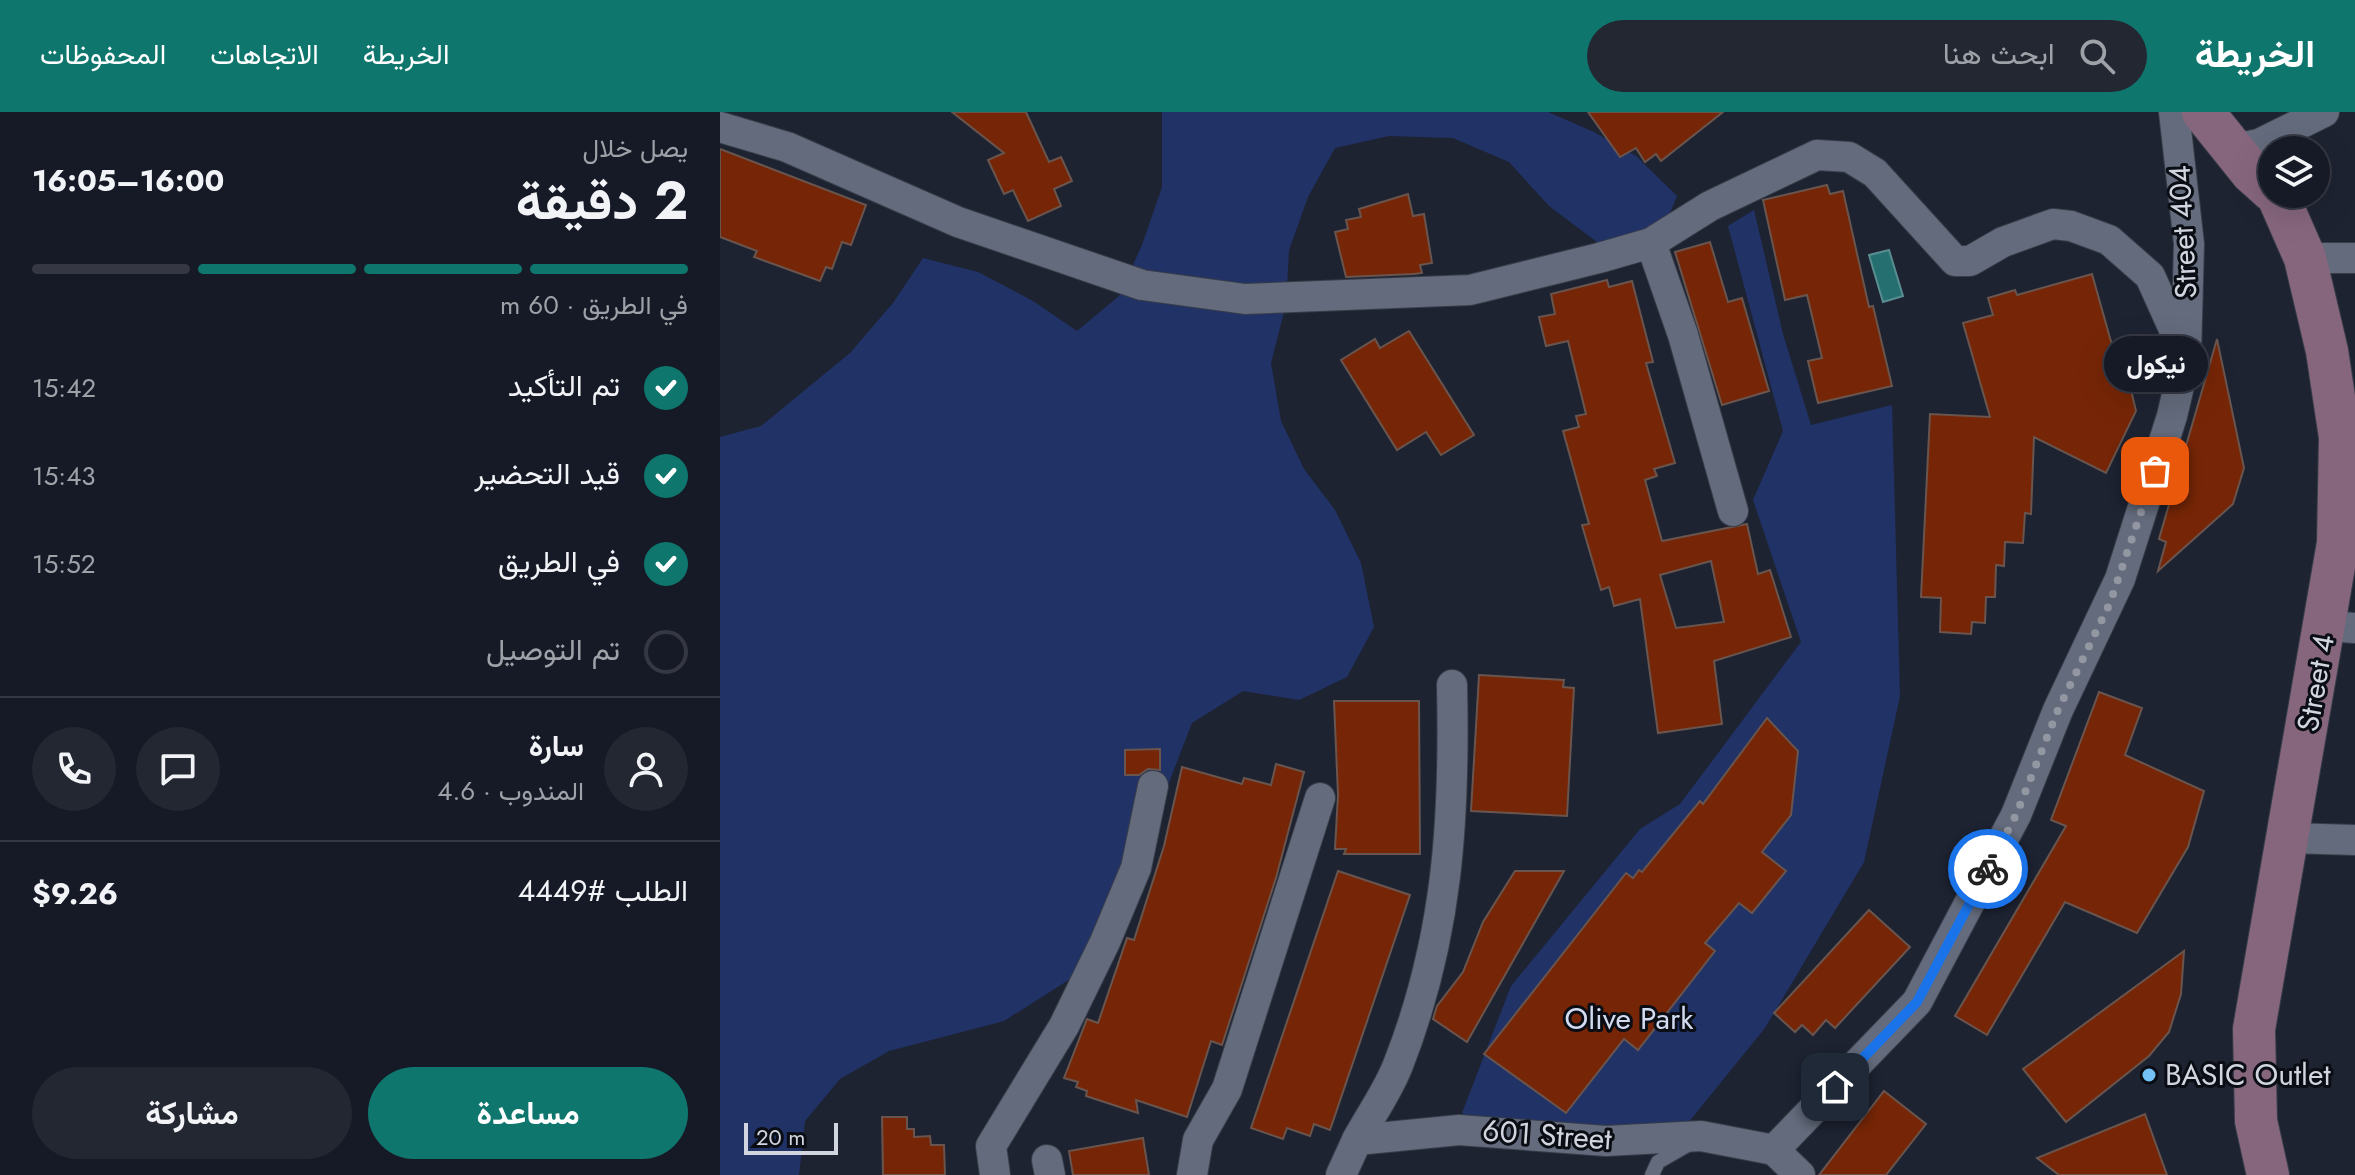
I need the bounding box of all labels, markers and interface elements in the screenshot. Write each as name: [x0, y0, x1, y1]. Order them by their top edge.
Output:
search box: [1587, 20, 2147, 92]
text: الخريطة: [2195, 26, 2315, 81]
text: ابحث هنا: [1943, 32, 2055, 75]
text: المحفوظات: [40, 34, 166, 75]
text: الاتجاهات: [210, 34, 319, 75]
text: الخريطة: [363, 34, 449, 75]
icon: search: [2075, 34, 2119, 78]
text: يصل خلال: [583, 129, 688, 167]
map controls: [2258, 136, 2330, 208]
button: layers: [2258, 136, 2330, 208]
text: 16:00–16:05: [32, 159, 224, 202]
text: 2 دقيقة: [516, 163, 688, 239]
street label: Street 404: [2158, 164, 2207, 300]
text: في الطريق · 60 m: [500, 286, 688, 324]
callout: نيكول: [2103, 335, 2207, 391]
text: نيكول: [2126, 345, 2186, 383]
text: تم التأكيد: [508, 364, 620, 407]
icon: check: [644, 366, 688, 410]
text: 15:42: [32, 369, 96, 407]
pin: [2121, 437, 2189, 505]
icon: bag: [2133, 449, 2177, 493]
text: قيد التحضير: [474, 452, 620, 495]
icon: check: [644, 454, 688, 498]
text: 15:43: [32, 457, 96, 495]
text: في الطريق: [498, 540, 620, 583]
icon: check: [644, 542, 688, 586]
text: 15:52: [32, 545, 96, 583]
text: تم التوصيل: [486, 628, 620, 671]
street label: Street 4: [2286, 631, 2345, 735]
text: سارة: [529, 724, 584, 767]
button: phone: [32, 727, 116, 811]
button: chat: [136, 727, 220, 811]
button: person: [604, 727, 688, 811]
text: المندوب · 4.6: [437, 772, 584, 810]
courier: [1948, 829, 2028, 909]
icon: bike: [1966, 847, 2010, 891]
text: الطلب #4449: [518, 869, 688, 912]
text: $9.26: [32, 872, 118, 915]
park label: Olive Park: [1564, 997, 1694, 1040]
pin: [1801, 1053, 1869, 1121]
place label: BASIC Outlet: [2165, 1053, 2331, 1096]
icon: home: [1813, 1065, 1857, 1109]
marker: BASIC Outlet: [2140, 1066, 2158, 1084]
button: مشاركة: [32, 1067, 352, 1159]
button: مساعدة: [368, 1067, 688, 1159]
street label: 601 Street: [1481, 1109, 1614, 1161]
scale bar: [744, 1119, 838, 1155]
text: 20 m: [756, 1121, 805, 1153]

